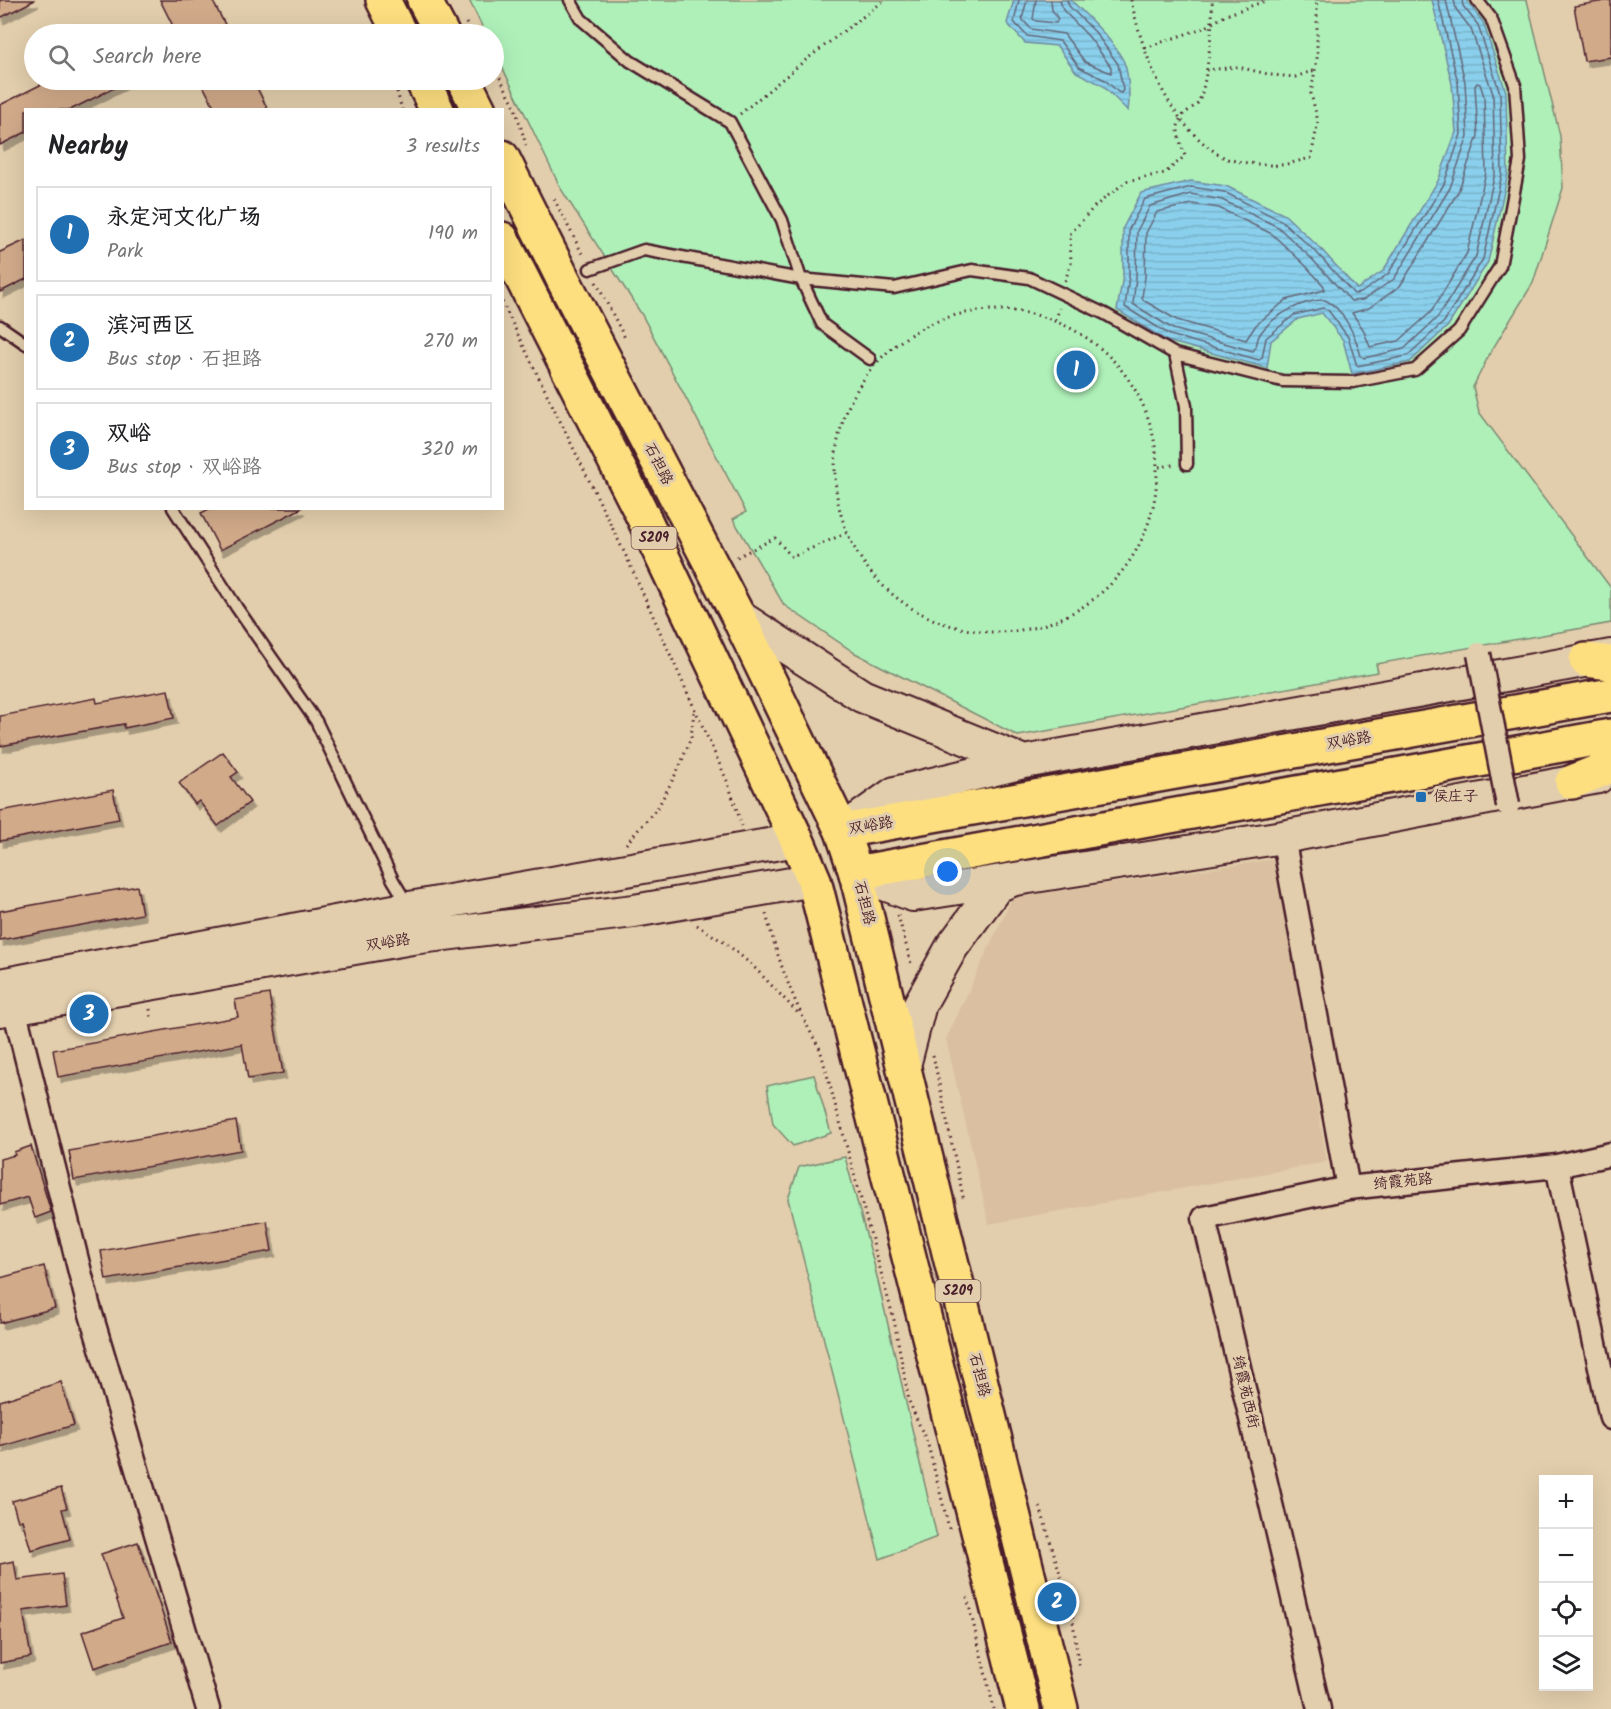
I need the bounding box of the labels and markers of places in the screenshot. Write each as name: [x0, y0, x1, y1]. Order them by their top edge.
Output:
pin: 1: [1056, 348, 1096, 392]
place label: 侯庄子: [1433, 785, 1478, 809]
marker: 侯庄子: [1414, 790, 1428, 804]
pin: 3: [70, 992, 109, 1036]
pin: 2: [1038, 1580, 1076, 1624]

